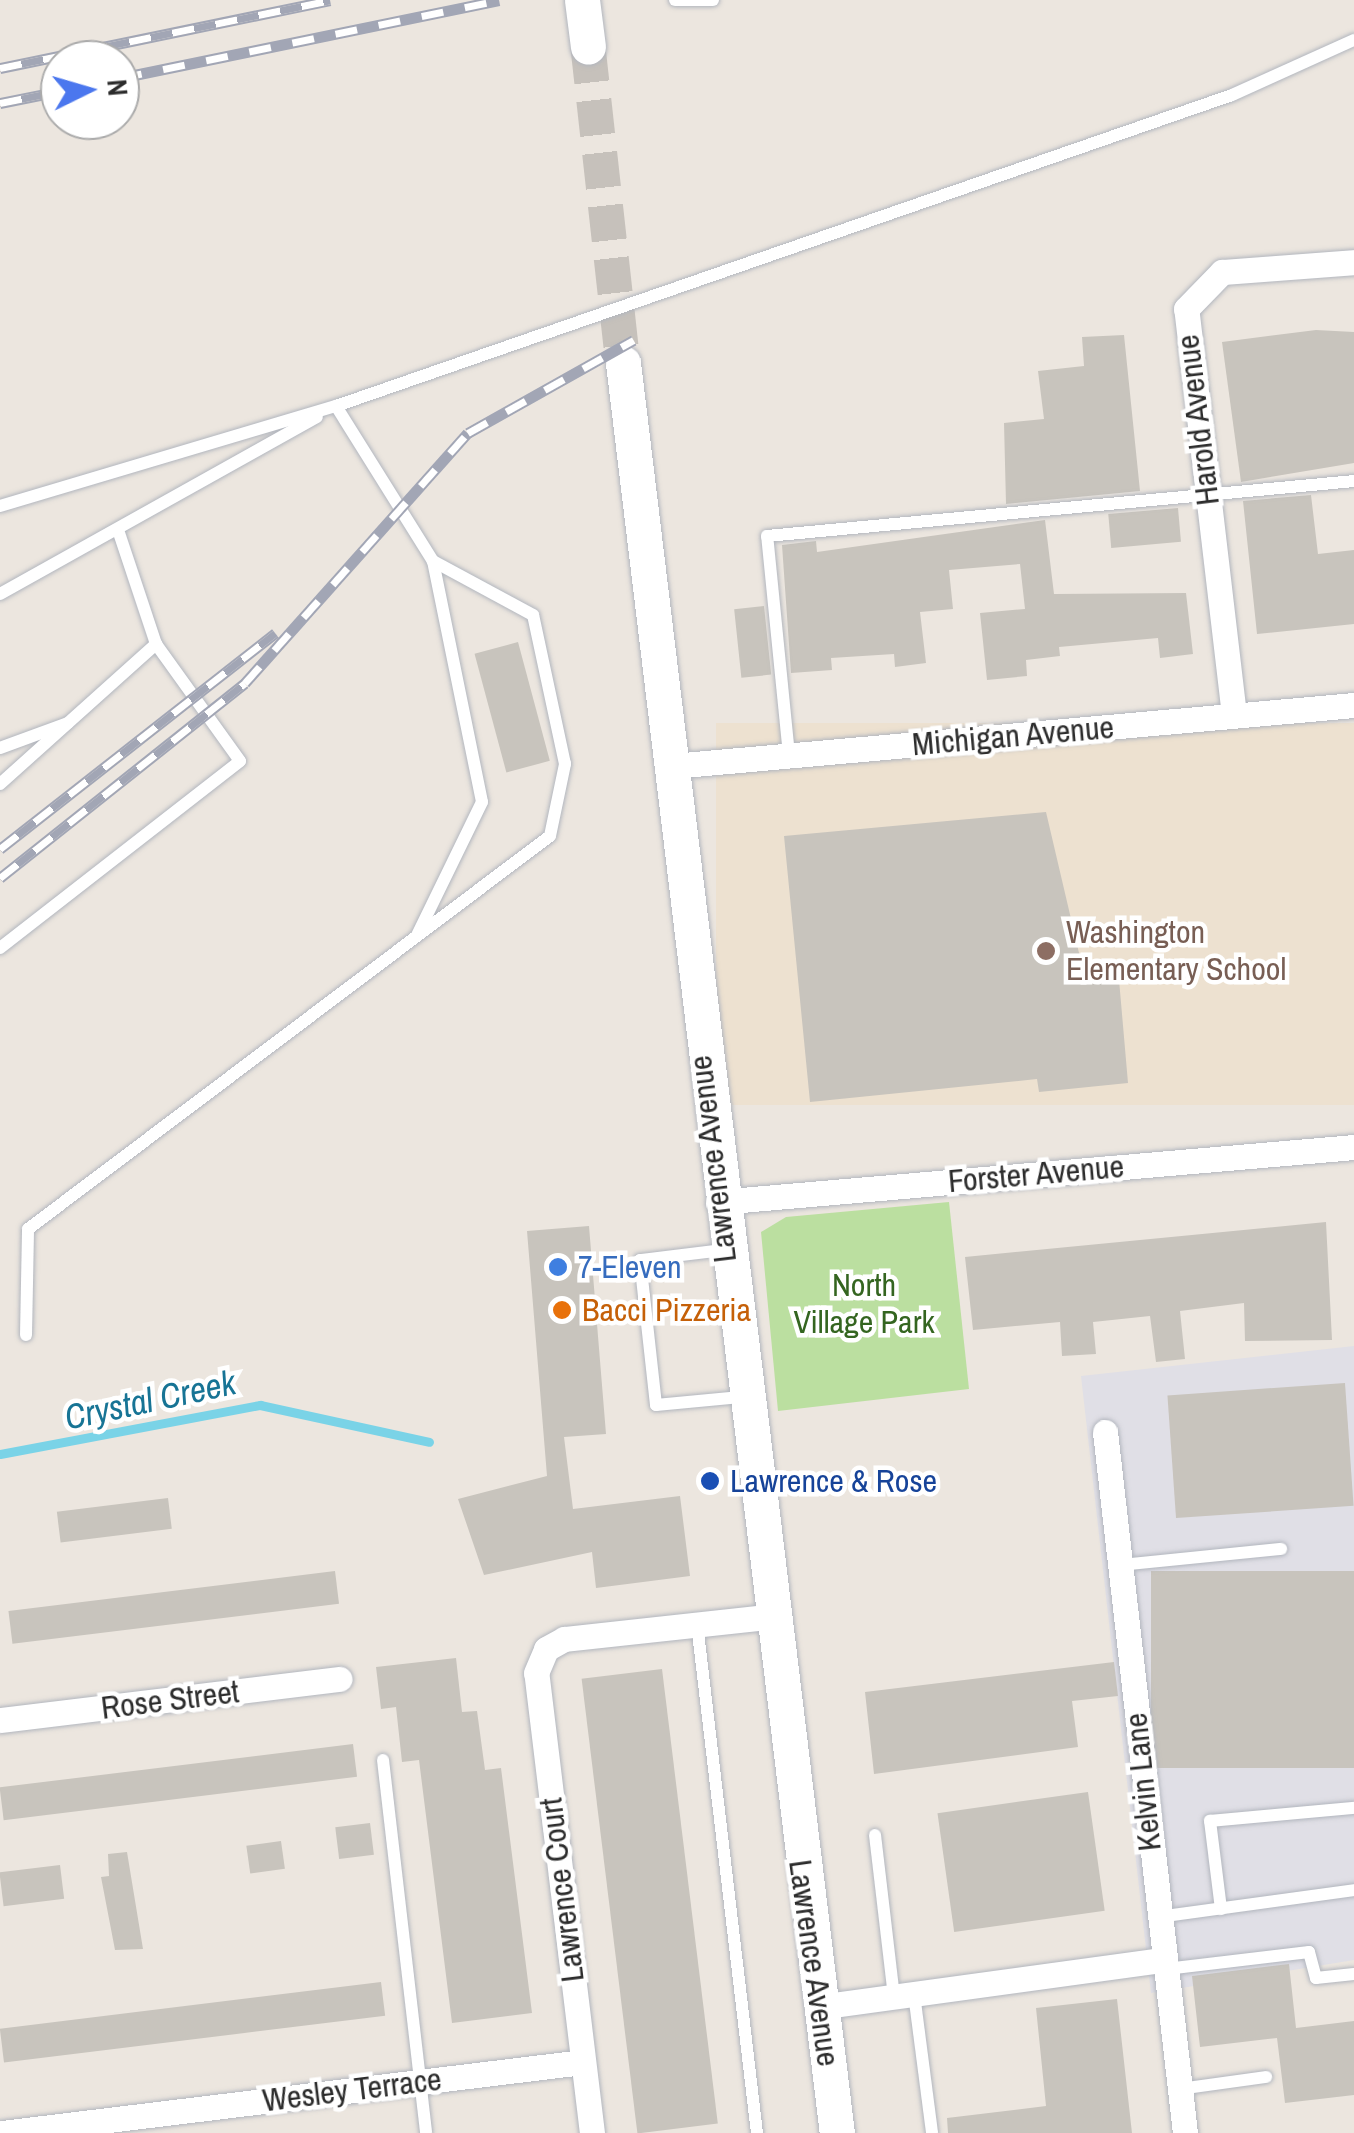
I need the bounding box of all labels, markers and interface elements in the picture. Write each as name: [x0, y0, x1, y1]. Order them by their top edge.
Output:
north arrow: [40, 40, 140, 140]
text: N: [98, 78, 138, 97]
street label: Harold Avenue: [1168, 332, 1228, 508]
street label: Michigan Avenue: [910, 708, 1116, 764]
place label: Washington Elementary School: [1066, 914, 1286, 989]
marker: Washington Elementary School: [1035, 940, 1057, 962]
street label: Lawrence Avenue: [681, 1053, 745, 1265]
street label: Forster Avenue: [946, 1147, 1126, 1201]
place label: 7-Eleven: [578, 1248, 682, 1286]
marker: 7-Eleven: [547, 1256, 569, 1278]
park label: North Village Park: [793, 1267, 935, 1342]
place label: Bacci Pizzeria: [582, 1291, 751, 1329]
marker: Bacci Pizzeria: [551, 1299, 573, 1321]
water label: Crystal Creek: [61, 1361, 239, 1439]
place label: Lawrence & Rose: [730, 1462, 937, 1500]
marker: Lawrence & Rose: [699, 1470, 721, 1492]
street label: Rose Street: [99, 1673, 241, 1727]
street label: Kelvin Lane: [1117, 1711, 1169, 1853]
street label: Lawrence Court: [532, 1796, 592, 1984]
street label: Lawrence Avenue: [780, 1857, 848, 2069]
street label: Wesley Terrace: [260, 2060, 444, 2120]

